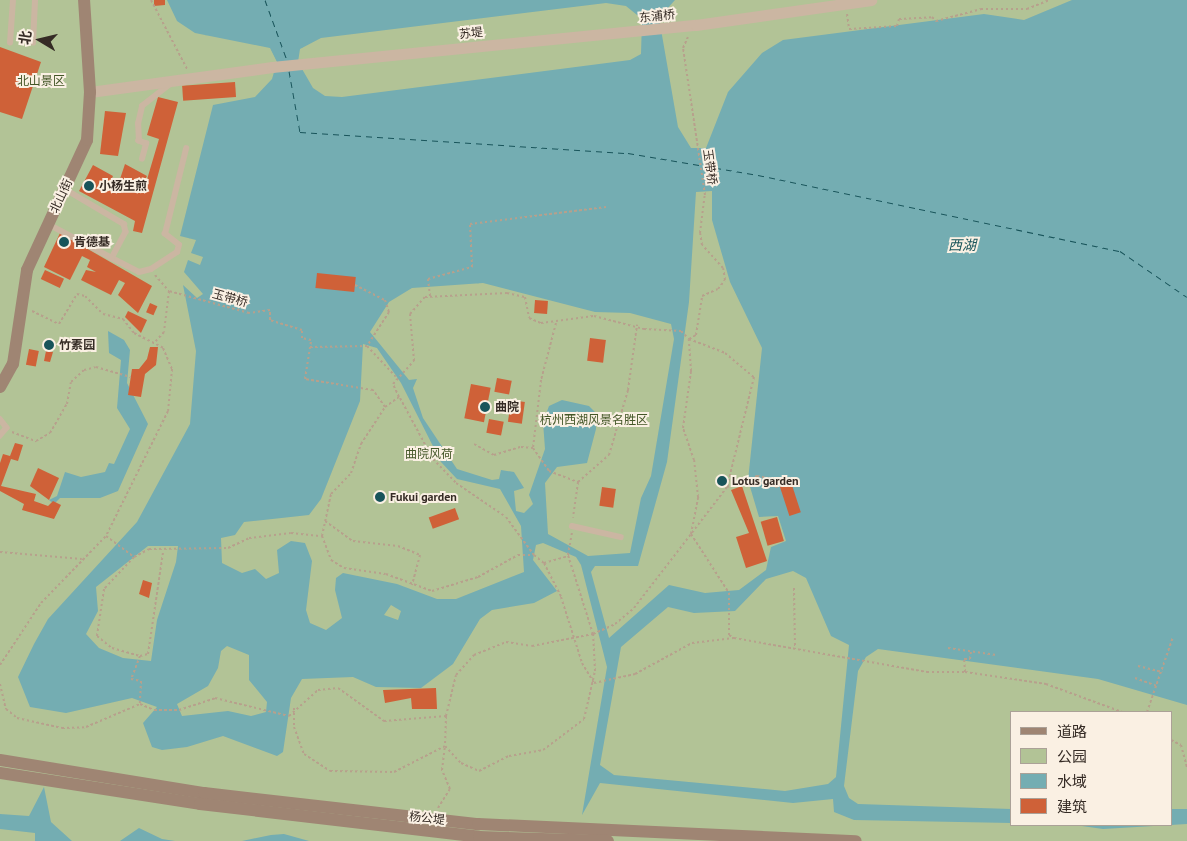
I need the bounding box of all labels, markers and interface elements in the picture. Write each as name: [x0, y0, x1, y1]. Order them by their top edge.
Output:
street label: 东浦桥: [638, 7, 676, 25]
north arrow: [15, 15, 65, 65]
street label: 苏堤: [458, 25, 484, 41]
text: 北: [15, 29, 35, 46]
park label: 北山景区: [17, 74, 65, 88]
street label: 玉带桥: [700, 148, 720, 186]
street label: 北山街: [47, 177, 75, 215]
place label: 小杨生煎: [99, 179, 147, 193]
marker: 小杨生煎: [83, 180, 95, 192]
place label: 肯德基: [74, 235, 110, 249]
marker: 肯德基: [58, 236, 70, 248]
water label: 西湖: [948, 237, 976, 253]
street label: 玉带桥: [211, 286, 249, 310]
place label: 竹素园: [59, 338, 95, 352]
marker: 竹素园: [43, 339, 55, 351]
place label: 曲院: [495, 400, 519, 414]
marker: 曲院: [479, 401, 491, 413]
park label: 杭州西湖风景名胜区: [540, 413, 648, 427]
park label: 曲院风荷: [405, 447, 453, 461]
place label: Lotus garden: [732, 474, 799, 488]
marker: Lotus garden: [716, 475, 728, 487]
place label: Fukui garden: [390, 490, 457, 504]
marker: Fukui garden: [374, 491, 386, 503]
legend: [1010, 711, 1172, 826]
text: 道路: [1057, 722, 1087, 741]
text: 公园: [1057, 747, 1087, 766]
text: 水域: [1057, 772, 1087, 791]
text: 建筑: [1057, 797, 1087, 816]
street label: 杨公堤: [408, 809, 446, 827]

